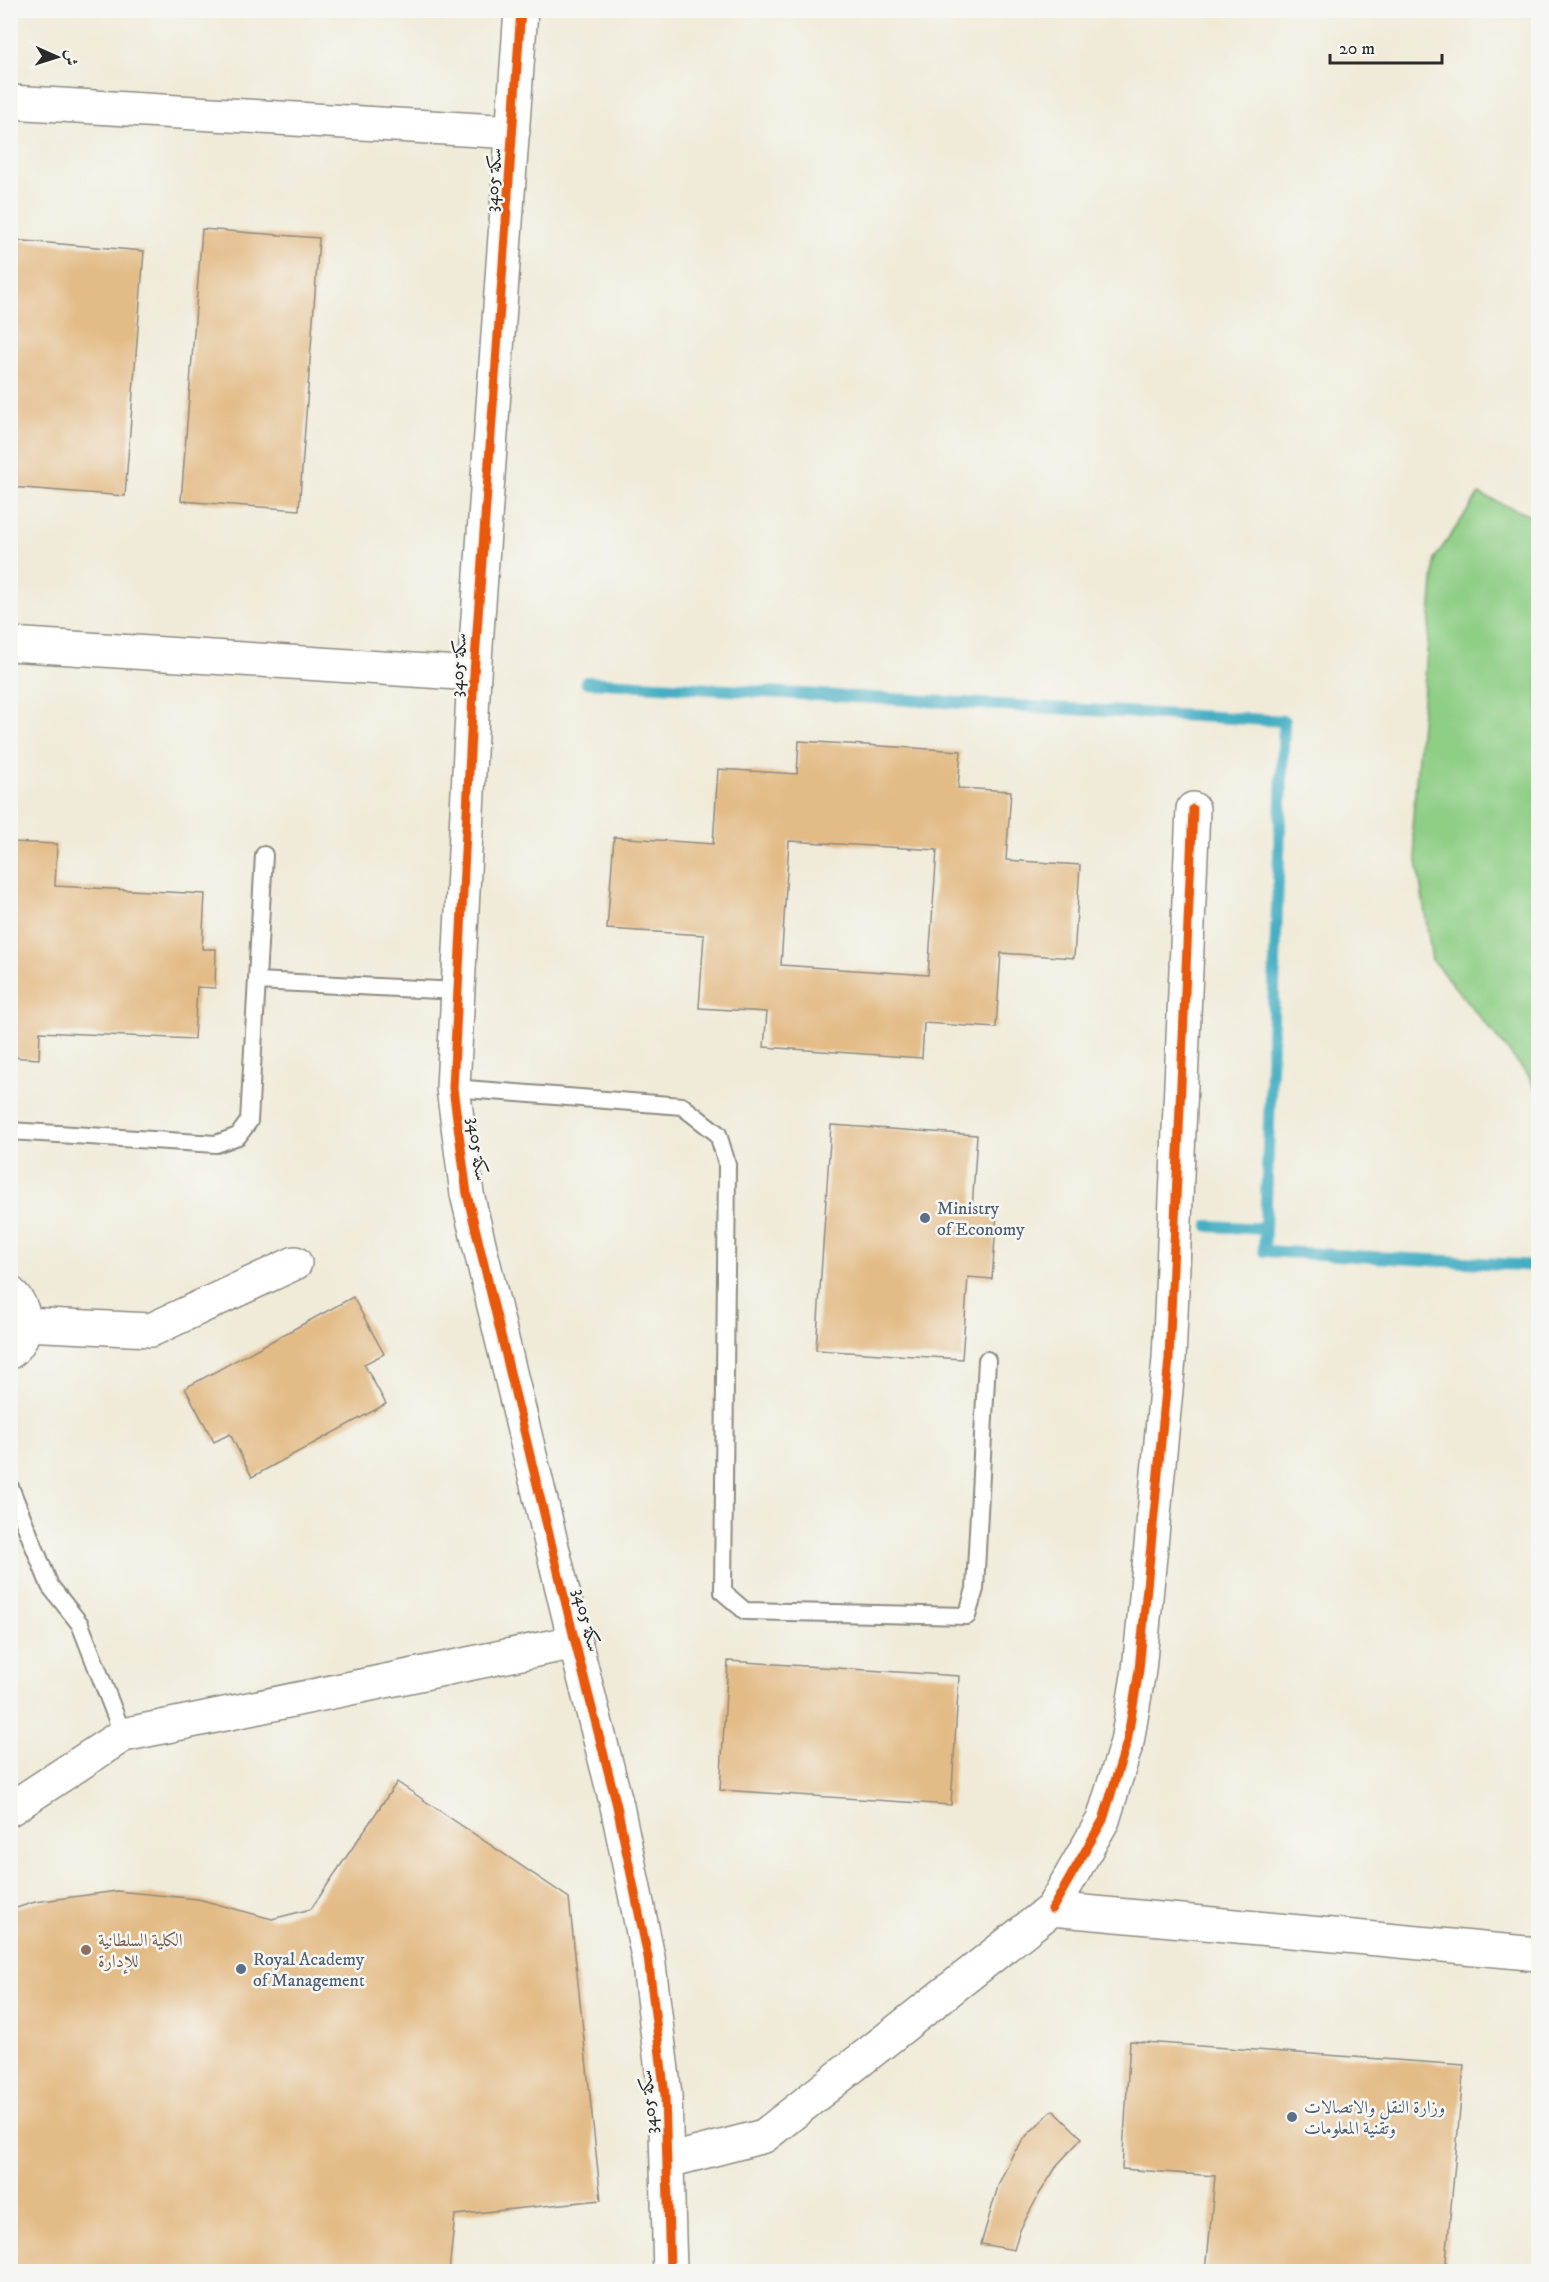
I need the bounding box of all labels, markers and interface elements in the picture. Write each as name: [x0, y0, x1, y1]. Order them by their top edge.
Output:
north arrow: [27, 27, 87, 87]
scale bar: [1330, 27, 1442, 65]
text: 20 m: [1339, 38, 1375, 60]
text: ش: [61, 49, 81, 66]
street label: سكة 3405: [481, 147, 507, 213]
street label: سكة 3405: [446, 632, 472, 698]
street label: سكة 3405: [462, 1116, 492, 1182]
place label: Ministry of Economy: [937, 1198, 1025, 1241]
marker: Ministry of Economy: [918, 1211, 932, 1225]
street label: سكة 3405: [568, 1586, 604, 1654]
place label: الكلية السلطانية للإدارة: [98, 1930, 183, 1974]
marker: الكلية السلطانية للإدارة: [79, 1943, 93, 1957]
place label: Royal Academy of Management: [253, 1949, 365, 1992]
marker: Royal Academy of Management: [234, 1962, 248, 1976]
street label: سكة 3405: [635, 2069, 663, 2135]
place label: وزارة النقل والاتصالات وتقنية المعلومات: [1304, 2097, 1445, 2140]
marker: وزارة النقل والاتصالات وتقنية المعلومات: [1285, 2110, 1299, 2124]

